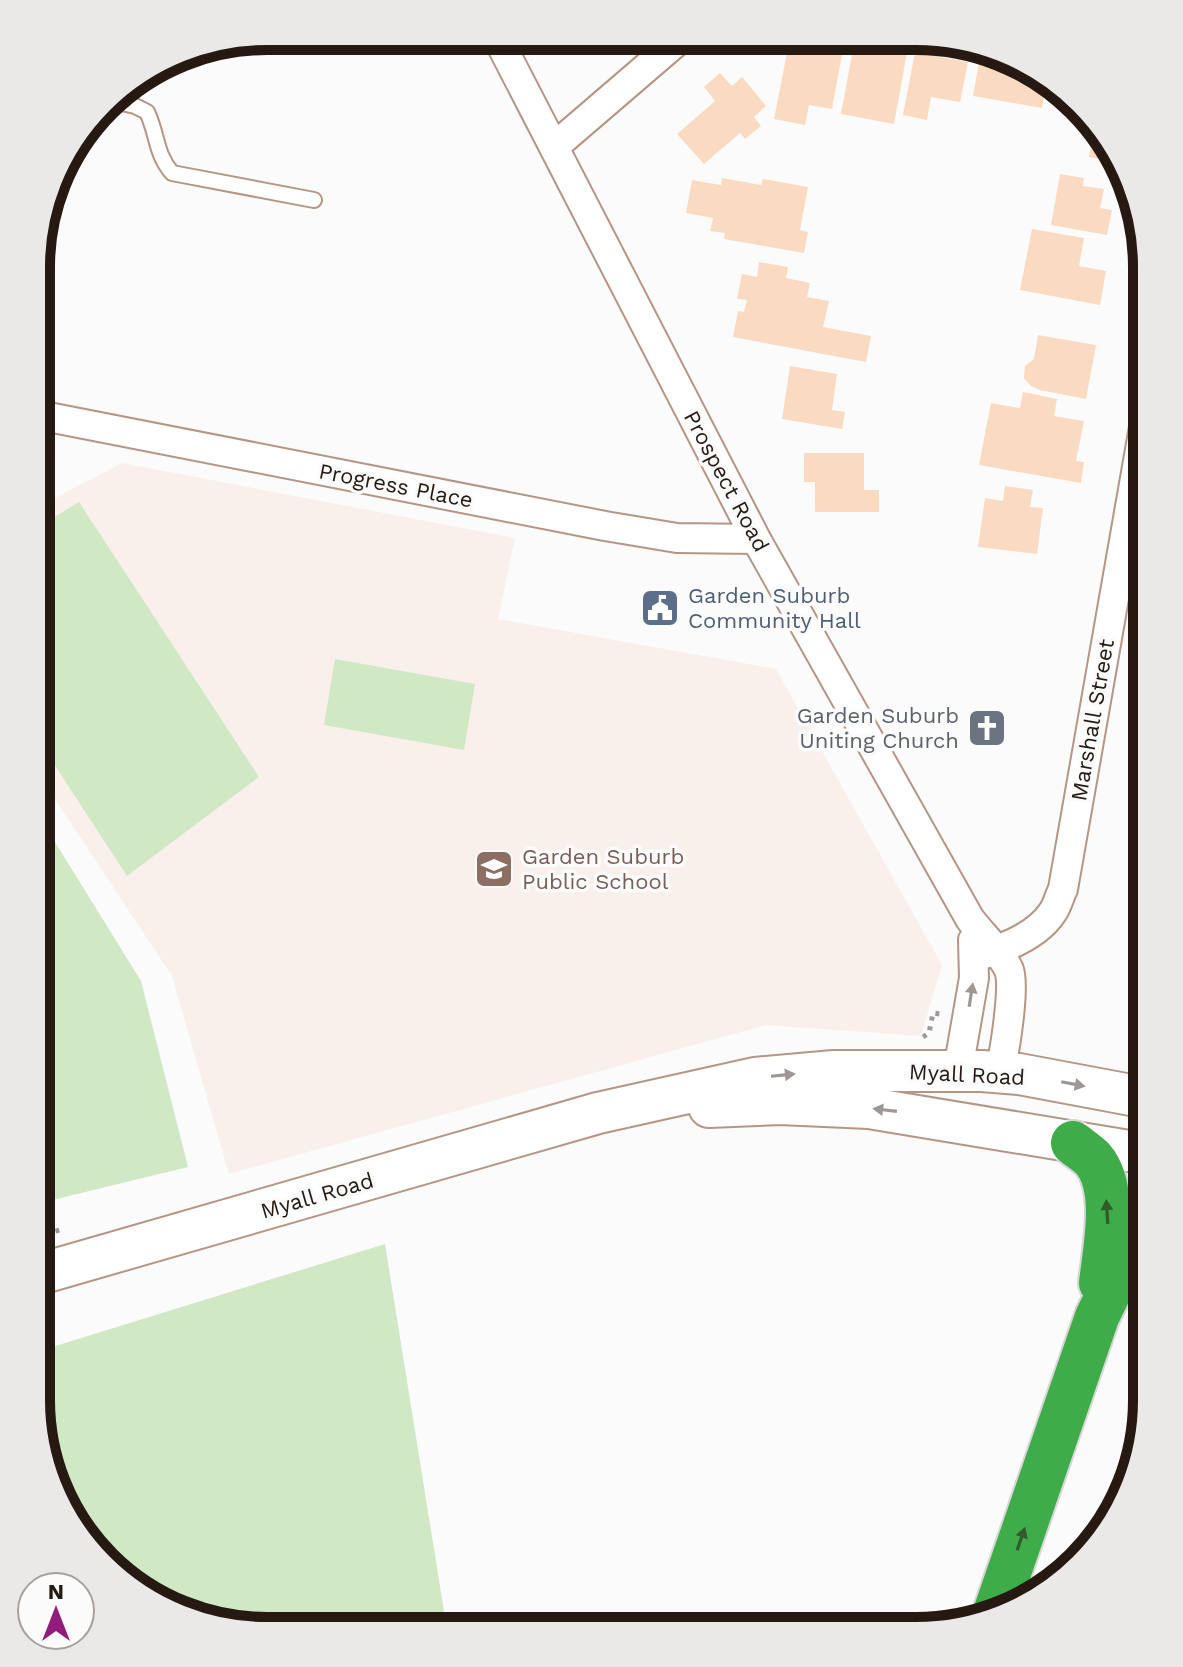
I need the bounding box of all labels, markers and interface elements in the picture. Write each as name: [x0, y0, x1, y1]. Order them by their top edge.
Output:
street label: Prospect Road: [679, 406, 774, 556]
street label: Progress Place: [317, 458, 475, 513]
place label: Garden Suburb Community Hall: [688, 583, 861, 633]
public building icon: Garden Suburb Community Hall: [639, 587, 681, 629]
street label: Marshall Street: [1066, 637, 1119, 803]
place label: Garden Suburb Uniting Church: [797, 703, 959, 753]
church icon: Garden Suburb Uniting Church: [966, 707, 1008, 749]
place label: Garden Suburb Public School: [522, 844, 684, 894]
school or university icon: Garden Suburb Public School: [473, 848, 515, 890]
one-way arrow: [965, 982, 978, 1007]
street label: Myall Road: [908, 1059, 1026, 1090]
one-way arrow: [771, 1068, 796, 1081]
one-way arrow: [1061, 1078, 1086, 1091]
one-way arrow: [872, 1104, 897, 1117]
street label: Myall Road: [258, 1167, 376, 1224]
one-way arrow: [1100, 1199, 1113, 1224]
one-way arrow: [1015, 1527, 1027, 1551]
north arrow: [16, 1571, 96, 1651]
text: N: [48, 1579, 64, 1604]

